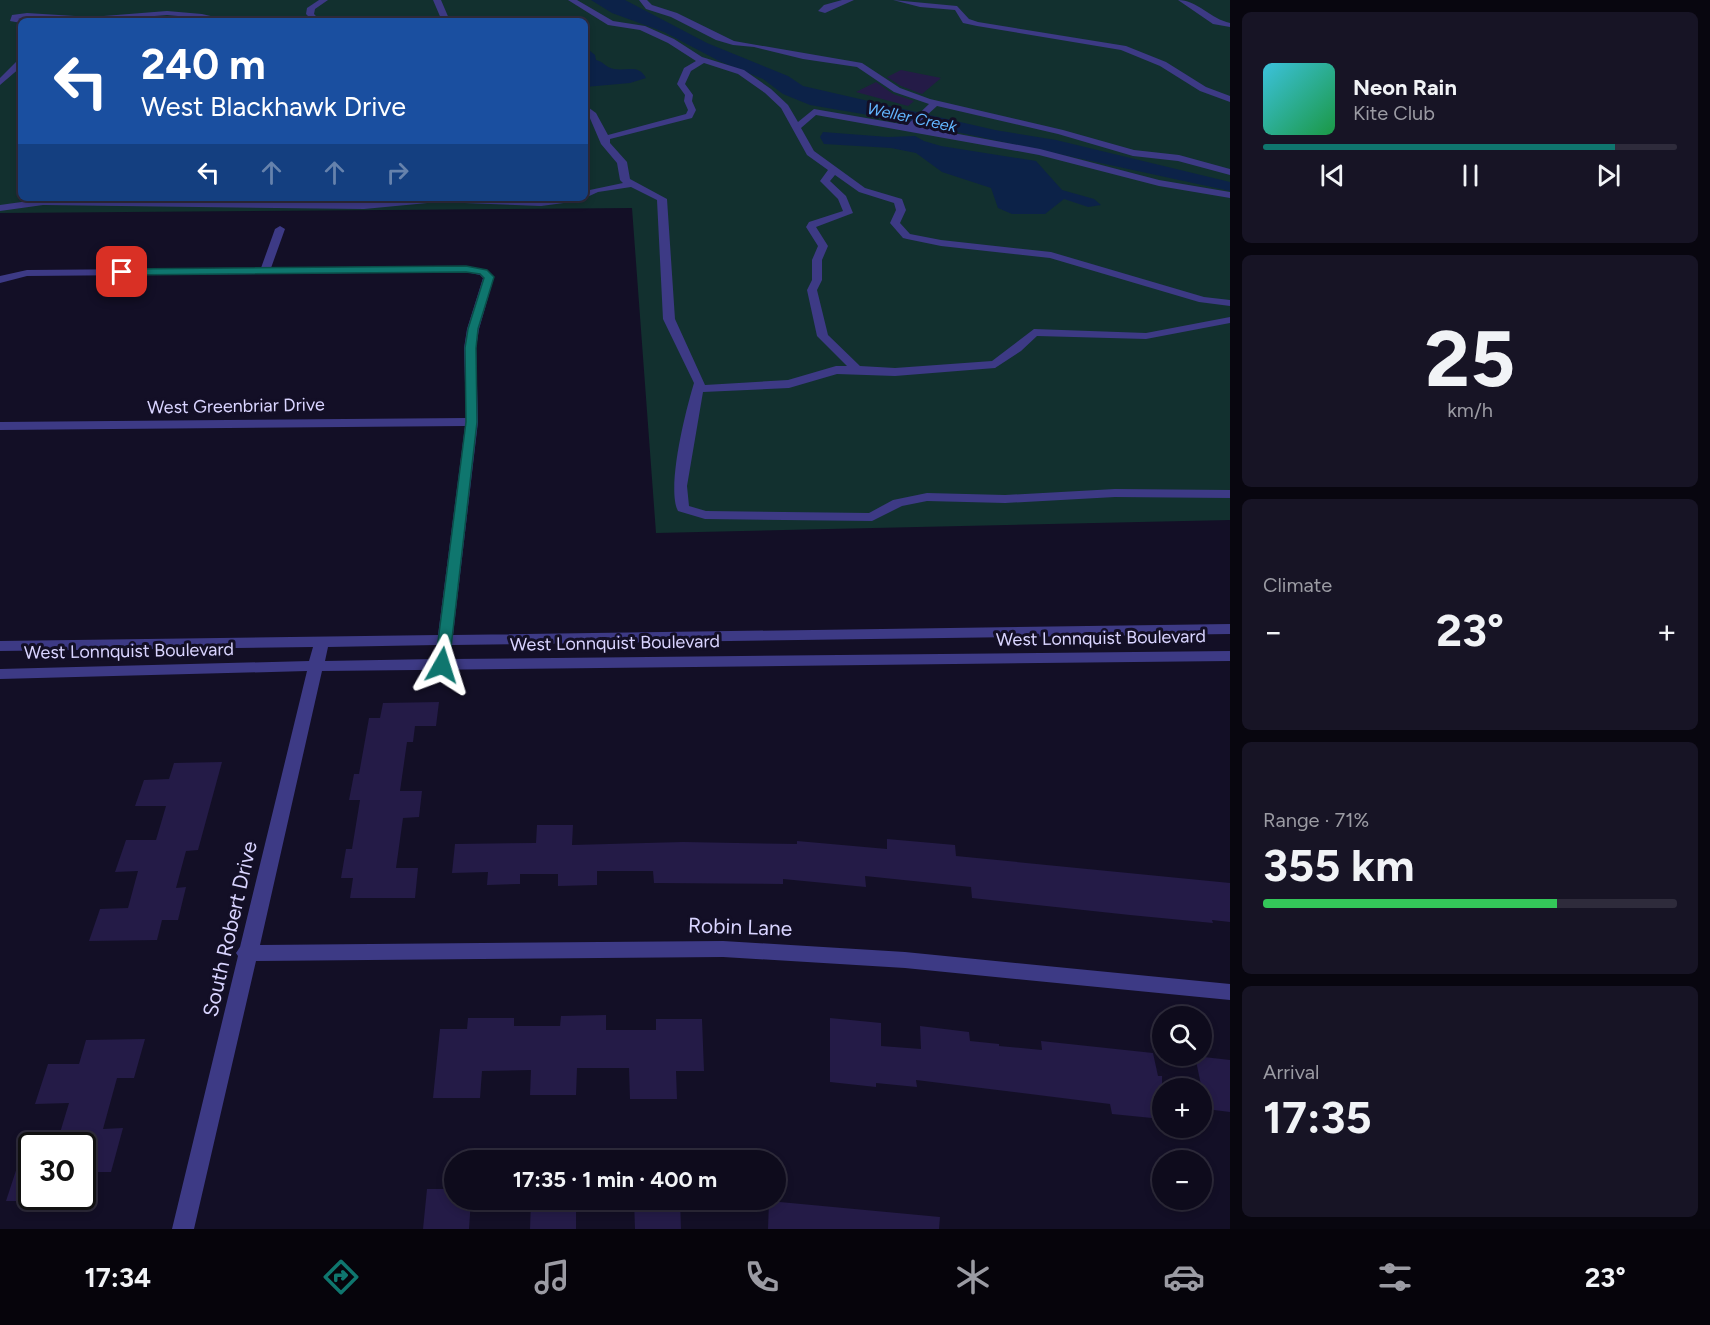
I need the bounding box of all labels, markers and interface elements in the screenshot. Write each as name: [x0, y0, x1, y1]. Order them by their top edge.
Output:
text: 240 m: [141, 39, 266, 90]
icon: left: [42, 42, 120, 120]
text: Neon Rain: [1353, 74, 1457, 101]
text: West Blackhawk Drive: [141, 90, 406, 123]
water label: Weller Creek: [865, 99, 960, 136]
text: Kite Club: [1353, 101, 1435, 125]
icon: left: [192, 156, 225, 189]
icon: ahead: [255, 156, 288, 189]
icon: ahead: [318, 156, 351, 189]
icon: right: [381, 156, 414, 189]
icon: previous: [1316, 159, 1349, 192]
icon: pause: [1454, 159, 1487, 192]
icon: next: [1592, 159, 1625, 192]
pin: [96, 246, 147, 297]
icon: arrive: [105, 255, 138, 288]
text: 25: [1425, 312, 1515, 406]
street label: West Greenbriar Drive: [147, 393, 325, 419]
text: km/h: [1447, 398, 1493, 422]
text: Climate: [1263, 573, 1332, 597]
text: 23°: [1436, 603, 1504, 657]
text: −: [1263, 612, 1284, 651]
text: +: [1656, 612, 1677, 651]
street label: West Lonnquist Boulevard: [996, 625, 1206, 651]
street label: West Lonnquist Boulevard: [510, 630, 720, 656]
position arrow: [410, 633, 474, 697]
street label: West Lonnquist Boulevard: [24, 638, 234, 664]
text: Range · 71%: [1263, 808, 1369, 832]
text: 355 km: [1263, 838, 1414, 892]
street label: South Robert Drive: [197, 839, 262, 1019]
street label: Robin Lane: [687, 912, 793, 941]
map controls: [1152, 1006, 1212, 1210]
button: search: [1152, 1006, 1212, 1066]
text: Arrival: [1263, 1060, 1319, 1084]
button: +: [1152, 1078, 1212, 1138]
text: 17:35: [1263, 1090, 1372, 1144]
speed limit sign: 30: [18, 1132, 96, 1210]
button: −: [1152, 1150, 1212, 1210]
text: 17:35 · 1 min · 400 m: [513, 1166, 717, 1193]
icon: directions: [320, 1256, 362, 1298]
icon: music: [531, 1256, 573, 1298]
icon: phone: [741, 1256, 783, 1298]
icon: climate: [952, 1256, 994, 1298]
icon: car: [1163, 1256, 1205, 1298]
icon: filters: [1374, 1256, 1416, 1298]
text: 17:34: [84, 1261, 151, 1294]
text: 23°: [1585, 1261, 1626, 1294]

